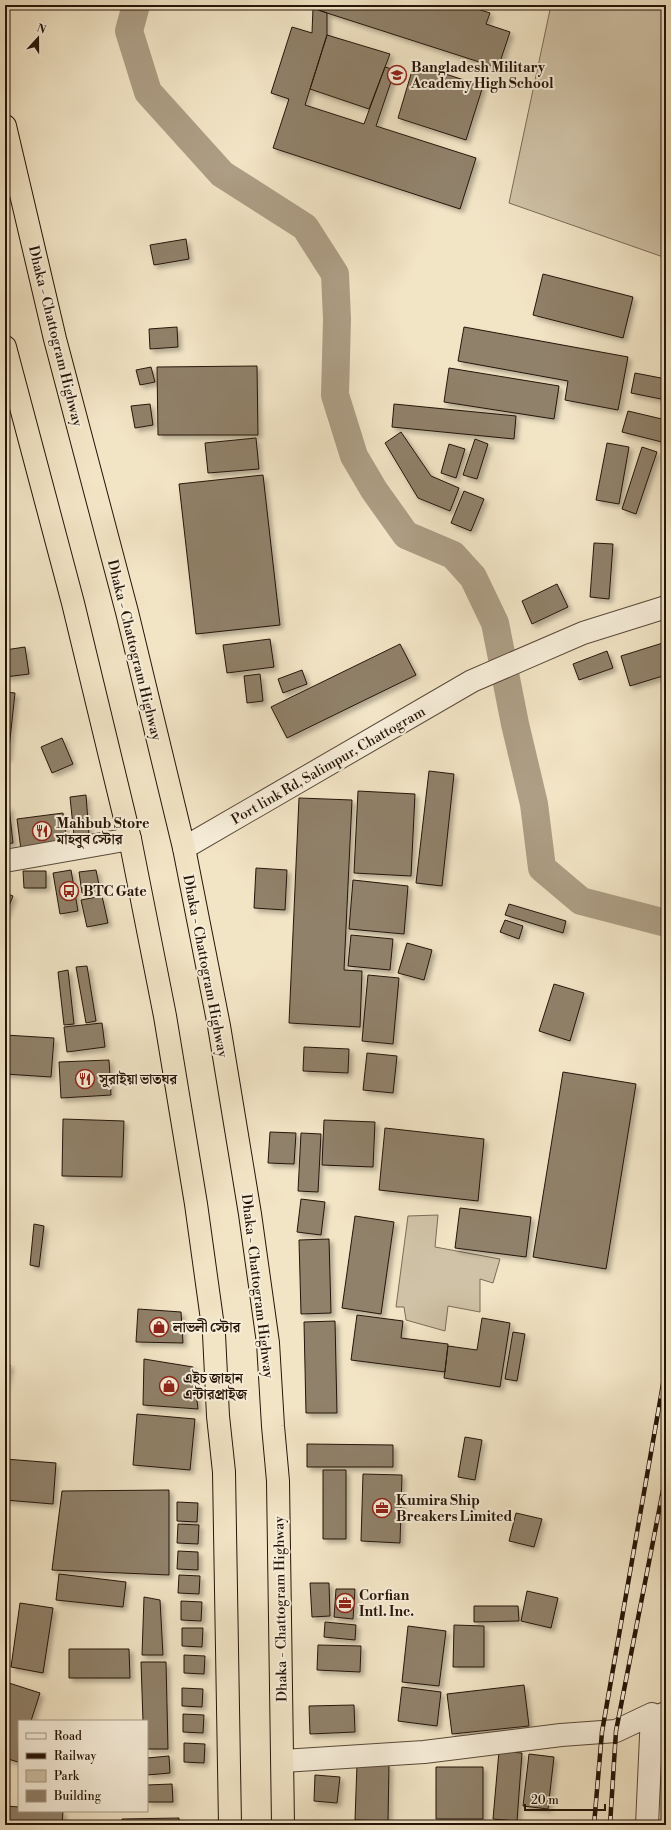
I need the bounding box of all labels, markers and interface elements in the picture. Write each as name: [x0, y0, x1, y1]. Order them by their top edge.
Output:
north arrow: [18, 18, 58, 58]
text: N: [35, 22, 48, 38]
place label: Bangladesh Military Academy High School: [410, 59, 554, 93]
school or university icon: Bangladesh Military Academy High School: [386, 64, 408, 86]
street label: Dhaka - Chattogram Highway: [24, 244, 86, 429]
street label: Dhaka - Chattogram Highway: [103, 558, 165, 743]
street label: Port link Rd, Salimpur, Chattogram: [228, 703, 429, 829]
place label: Mahbub Store মাহবুব স্টোর: [55, 815, 150, 849]
restaurant icon: Mahbub Store মাহবুব স্টোর: [31, 820, 53, 842]
street label: Dhaka - Chattogram Highway: [178, 873, 232, 1059]
bus stop icon: BTC Gate: [58, 880, 80, 902]
place label: BTC Gate: [83, 883, 147, 901]
restaurant icon: সুরাইয়া ভাতঘর: [74, 1068, 96, 1090]
place label: সুরাইয়া ভাতঘর: [98, 1070, 178, 1089]
street label: Dhaka - Chattogram Highway: [237, 1193, 277, 1380]
shop icon: লাভলী স্টোর: [148, 1316, 170, 1338]
place label: লাভলী স্টোর: [172, 1318, 242, 1337]
place label: এইচ জাহান এন্টারপ্রাইজ: [183, 1369, 248, 1404]
shop icon: এইচ জাহান এন্টারপ্রাইজ: [158, 1375, 180, 1397]
place label: Kumira Ship Breakers Limited: [396, 1492, 513, 1526]
office icon: Kumira Ship Breakers Limited: [371, 1497, 393, 1519]
street label: Dhaka - Chattogram Highway: [270, 1516, 292, 1702]
place label: Corfian Intl. Inc.: [359, 1587, 414, 1621]
office icon: Corfian Intl. Inc.: [334, 1592, 356, 1614]
legend: [18, 1720, 148, 1812]
text: Road: [54, 1729, 82, 1744]
text: Railway: [54, 1749, 96, 1764]
text: Park: [54, 1769, 80, 1784]
scale bar: [525, 1786, 605, 1812]
text: Building: [53, 1789, 102, 1804]
text: 20 m: [531, 1793, 559, 1808]

